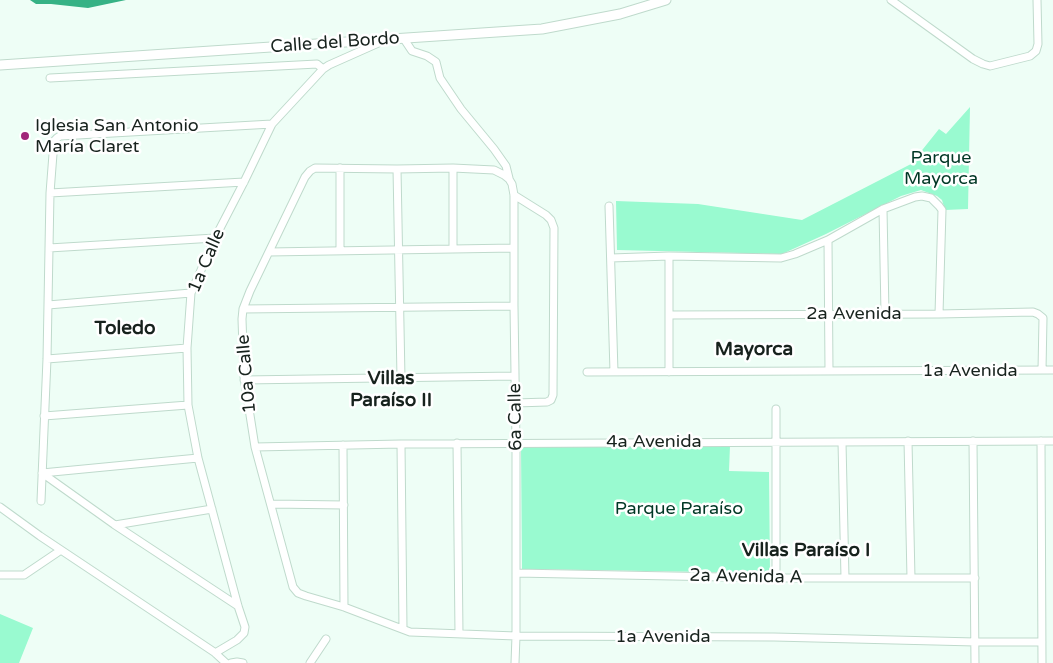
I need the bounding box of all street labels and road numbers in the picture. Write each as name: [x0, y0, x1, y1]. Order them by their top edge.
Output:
street label: Calle del Bordo: [270, 28, 400, 58]
street label: 1a Calle: [184, 226, 230, 296]
street label: 2a Avenida: [806, 303, 902, 325]
street label: 10a Calle: [233, 334, 261, 414]
street label: 1a Avenida: [922, 360, 1018, 382]
street label: 6a Calle: [505, 383, 527, 451]
street label: 4a Avenida: [606, 431, 702, 453]
street label: 2a Avenida A: [689, 565, 803, 589]
street label: 1a Avenida: [615, 626, 711, 648]

